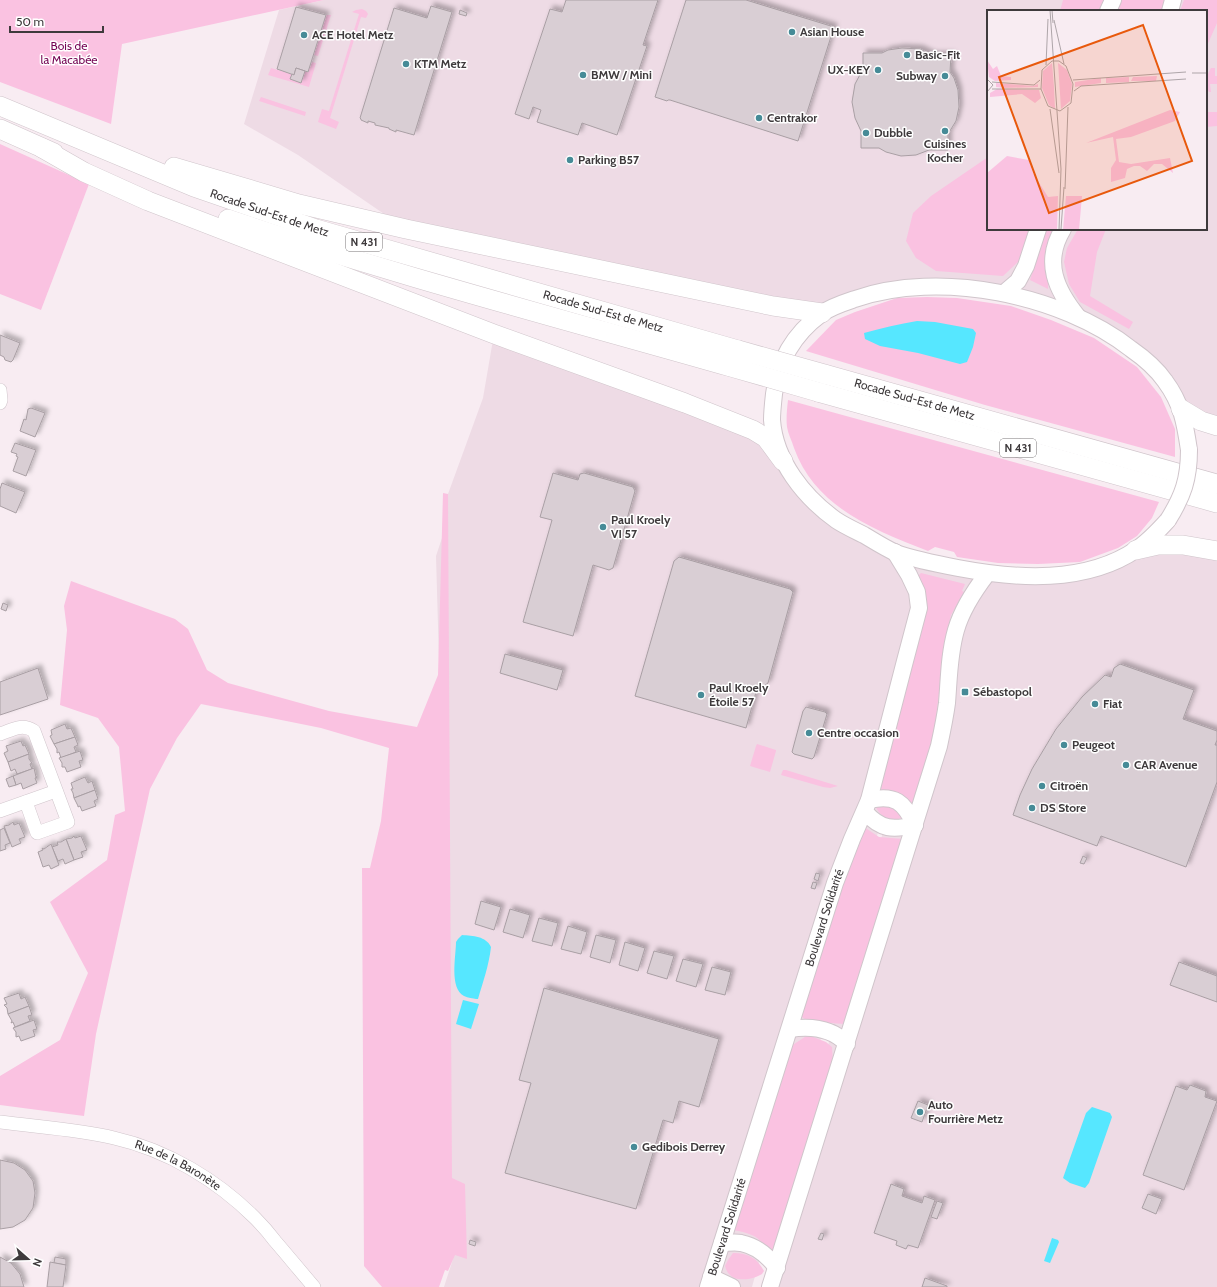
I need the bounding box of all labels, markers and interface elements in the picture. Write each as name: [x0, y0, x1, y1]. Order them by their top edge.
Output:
scale bar: [10, 8, 103, 34]
inset map: [987, 10, 1207, 230]
text: 50 m: [16, 14, 44, 29]
place label: Asian House: [800, 24, 864, 39]
place label: ACE Hotel Metz: [312, 27, 394, 42]
marker: Asian House: [787, 27, 797, 37]
marker: ACE Hotel Metz: [299, 30, 309, 40]
park label: Bois de la Macabée: [41, 38, 97, 67]
place label: Basic-Fit: [915, 47, 960, 62]
marker: Basic-Fit: [902, 50, 912, 60]
place label: KTM Metz: [414, 56, 467, 71]
marker: KTM Metz: [401, 59, 411, 69]
place label: UX-KEY: [827, 62, 871, 77]
marker: UX-KEY: [873, 65, 883, 75]
place label: BMW / Mini: [591, 67, 652, 82]
place label: Subway: [896, 68, 938, 83]
marker: BMW / Mini: [578, 70, 588, 80]
marker: Subway: [940, 71, 950, 81]
place label: Centrakor: [767, 110, 817, 125]
marker: Centrakor: [754, 113, 764, 123]
place label: Dubble: [874, 125, 912, 140]
marker: Cuisines Kocher: [940, 126, 950, 136]
marker: Dubble: [861, 128, 871, 138]
place label: Cuisines Kocher: [924, 136, 966, 165]
place label: Parking B57: [578, 152, 640, 167]
marker: Parking B57: [565, 155, 575, 165]
street label: Rocade Sud-Est de Metz: [208, 185, 331, 239]
road number: N 431: [346, 233, 382, 251]
street label: Rocade Sud-Est de Metz: [541, 286, 666, 335]
street label: Rocade Sud-Est de Metz: [853, 375, 977, 423]
road number: N 431: [1000, 439, 1036, 457]
place label: Paul Kroely VI 57: [611, 512, 671, 541]
marker: Paul Kroely VI 57: [598, 522, 608, 532]
place label: Paul Kroely Étoile 57: [709, 680, 769, 709]
place label: Sébastopol: [973, 684, 1032, 699]
marker: Sébastopol: [960, 687, 970, 697]
marker: Paul Kroely Étoile 57: [696, 690, 706, 700]
place label: Fiat: [1103, 696, 1122, 711]
marker: Fiat: [1090, 699, 1100, 709]
place label: Centre occasion: [817, 725, 899, 740]
marker: Centre occasion: [804, 728, 814, 738]
place label: Peugeot: [1072, 737, 1115, 752]
marker: Peugeot: [1059, 740, 1069, 750]
place label: CAR Avenue: [1134, 757, 1198, 772]
marker: CAR Avenue: [1121, 760, 1131, 770]
place label: Citroën: [1050, 778, 1088, 793]
marker: Citroën: [1037, 781, 1047, 791]
place label: DS Store: [1040, 800, 1086, 815]
marker: DS Store: [1027, 803, 1037, 813]
street label: Boulevard Solidarité: [801, 867, 847, 968]
place label: Auto Fourrière Metz: [928, 1097, 1003, 1126]
marker: Auto Fourrière Metz: [915, 1107, 925, 1117]
street label: Rue de la Baronète: [133, 1136, 224, 1193]
place label: Gedibois Derrey: [642, 1139, 726, 1154]
marker: Gedibois Derrey: [629, 1142, 639, 1152]
street label: Boulevard Solidarité: [704, 1176, 749, 1277]
north arrow: [8, 1239, 48, 1279]
text: N: [29, 1256, 45, 1268]

